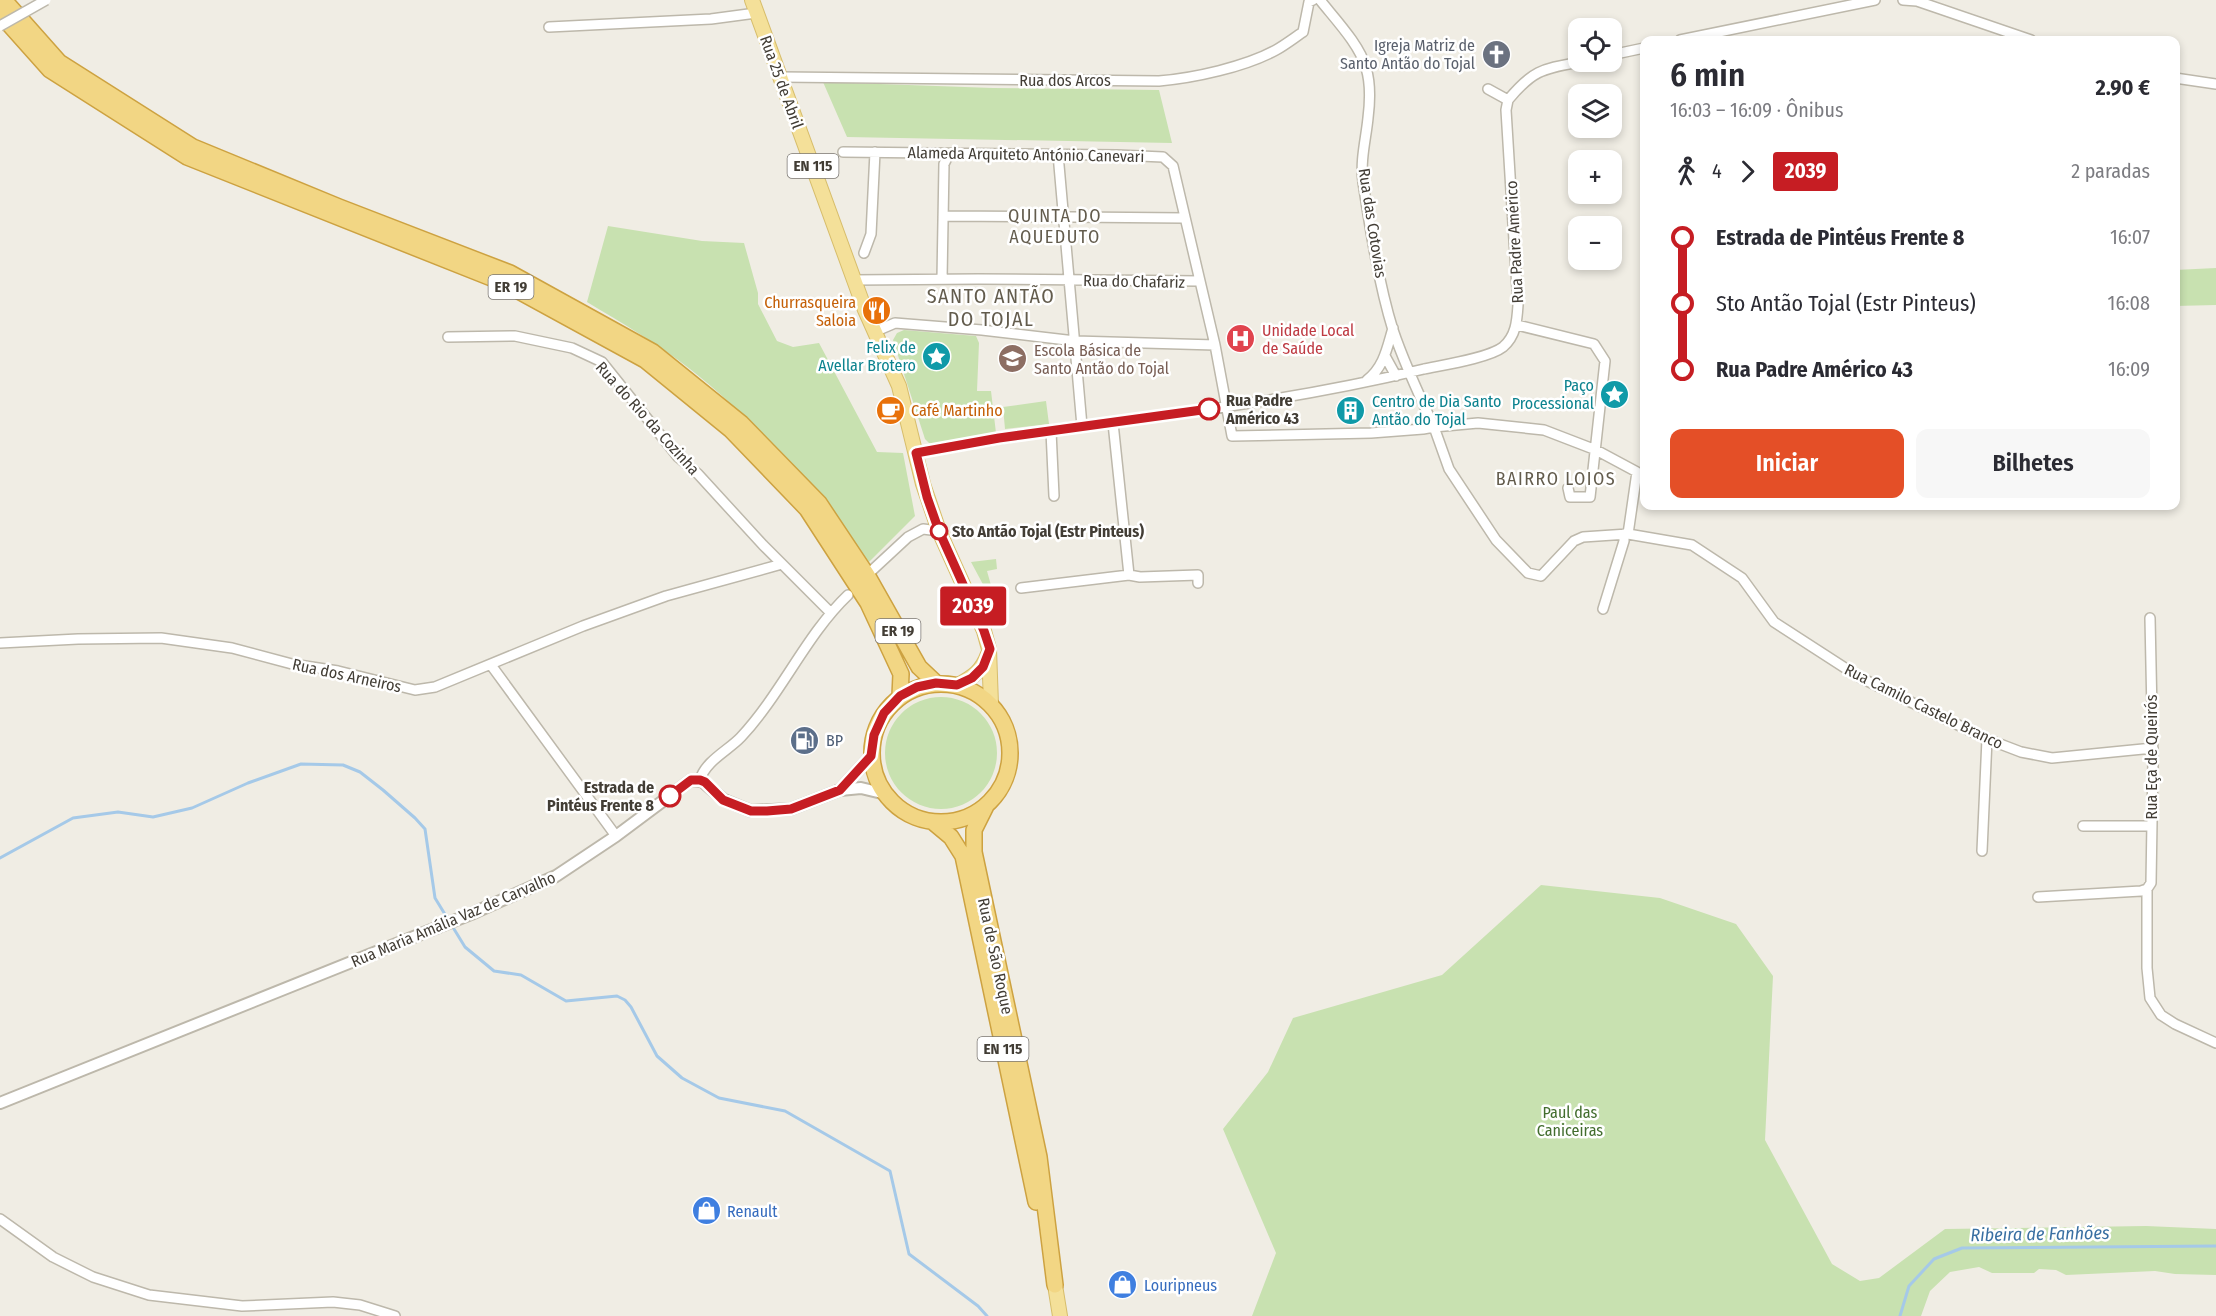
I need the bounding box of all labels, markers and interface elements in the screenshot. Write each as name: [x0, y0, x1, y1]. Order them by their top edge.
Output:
map controls: [1568, 18, 1622, 270]
button: locate: [1568, 18, 1622, 72]
street label: Rua 25 de Abril: [756, 33, 807, 131]
place label: Igreja Matriz de Santo Antão do Tojal: [1340, 36, 1475, 73]
church icon: Igreja Matriz de Santo Antão do Tojal: [1480, 38, 1512, 70]
text: 6 min: [1670, 55, 1745, 95]
street label: Rua dos Arcos: [1019, 71, 1111, 90]
text: 2.90 €: [2096, 74, 2150, 101]
button: layers: [1568, 84, 1622, 138]
text: 16:03 – 16:09 · Ônibus: [1670, 98, 1843, 122]
street label: Alameda Arquiteto António Canevari: [907, 143, 1144, 166]
button: +: [1568, 150, 1622, 204]
road number: EN 115: [788, 154, 838, 178]
icon: walk: [1670, 155, 1703, 188]
icon: forward: [1731, 155, 1764, 188]
text: 2039: [1785, 158, 1826, 184]
text: 4: [1712, 159, 1722, 183]
text: 2 paradas: [2071, 159, 2150, 183]
street label: Rua das Cotovias: [1354, 167, 1391, 279]
street label: Rua Padre Américo: [1502, 180, 1527, 304]
district label: QUINTA DO AQUEDUTO: [1008, 205, 1102, 248]
button: −: [1568, 216, 1622, 270]
text: Estrada de Pintéus Frente 8: [1716, 224, 1964, 251]
text: 16:07: [2110, 225, 2150, 249]
street label: Rua do Chafariz: [1083, 271, 1185, 292]
road number: ER 19: [488, 275, 534, 299]
district label: SANTO ANTÃO DO TOJAL: [927, 284, 1055, 331]
text: Sto Antão Tojal (Estr Pinteus): [1716, 290, 1976, 317]
text: 16:08: [2108, 291, 2150, 315]
place label: Churrasqueira Saloia: [764, 293, 856, 330]
restaurant icon: Churrasqueira Saloia: [861, 295, 893, 327]
place label: Unidade Local de Saúde: [1262, 321, 1354, 358]
hospital icon: Unidade Local de Saúde: [1225, 323, 1257, 355]
place label: Felix de Avellar Brotero: [818, 338, 916, 375]
place icon: Felix de Avellar Brotero: [921, 340, 953, 372]
place label: Escola Básica de Santo Antão do Tojal: [1034, 341, 1169, 378]
school or university icon: Escola Básica de Santo Antão do Tojal: [997, 343, 1029, 375]
text: Rua Padre Américo 43: [1716, 356, 1913, 383]
text: 16:09: [2108, 357, 2150, 381]
street label: Rua do Rio da Cozinha: [592, 358, 704, 479]
place label: Paço Processional: [1512, 376, 1594, 413]
place icon: Paço Processional: [1599, 378, 1631, 410]
place label: Rua Padre Américo 43: [1225, 391, 1300, 428]
place label: Centro de Dia Santo Antão do Tojal: [1372, 392, 1501, 429]
cafe icon: Café Martinho: [874, 394, 906, 426]
building icon: Centro de Dia Santo Antão do Tojal: [1335, 394, 1367, 426]
marker: Rua Padre Américo 43: [1198, 398, 1220, 420]
place label: Café Martinho: [911, 401, 1003, 420]
button: Iniciar: [1670, 429, 1904, 498]
button: Bilhetes: [1916, 429, 2150, 498]
district label: BAIRRO LOIOS: [1496, 468, 1616, 490]
marker: Sto Antão Tojal (Estr Pinteus): [930, 522, 948, 540]
place label: Sto Antão Tojal (Estr Pinteus): [952, 522, 1144, 541]
line badge: 2039: [931, 586, 1015, 626]
text: 2039: [952, 593, 994, 619]
road number: ER 19: [876, 619, 920, 643]
street label: Rua dos Arneiros: [291, 655, 403, 696]
street label: Rua Camilo Castelo Branco: [1841, 660, 2006, 753]
street label: Rua Eça de Queirós: [2142, 694, 2161, 820]
fuel station icon: BP: [789, 724, 821, 756]
place label: BP: [826, 731, 843, 750]
place label: Estrada de Pintéus Frente 8: [547, 778, 655, 815]
marker: Estrada de Pintéus Frente 8: [659, 785, 681, 807]
street label: Rua Maria Amália Vaz de Carvalho: [348, 868, 558, 971]
street label: Rua de São Roque: [974, 896, 1017, 1016]
road number: EN 115: [978, 1037, 1028, 1061]
park label: Paul das Caniceiras: [1537, 1103, 1603, 1140]
shop icon: Renault: [690, 1195, 722, 1227]
place label: Renault: [727, 1202, 778, 1221]
water label: Ribeira de Fanhões: [1970, 1222, 2110, 1246]
shop icon: Louripneus: [1107, 1269, 1139, 1301]
place label: Louripneus: [1144, 1276, 1217, 1295]

